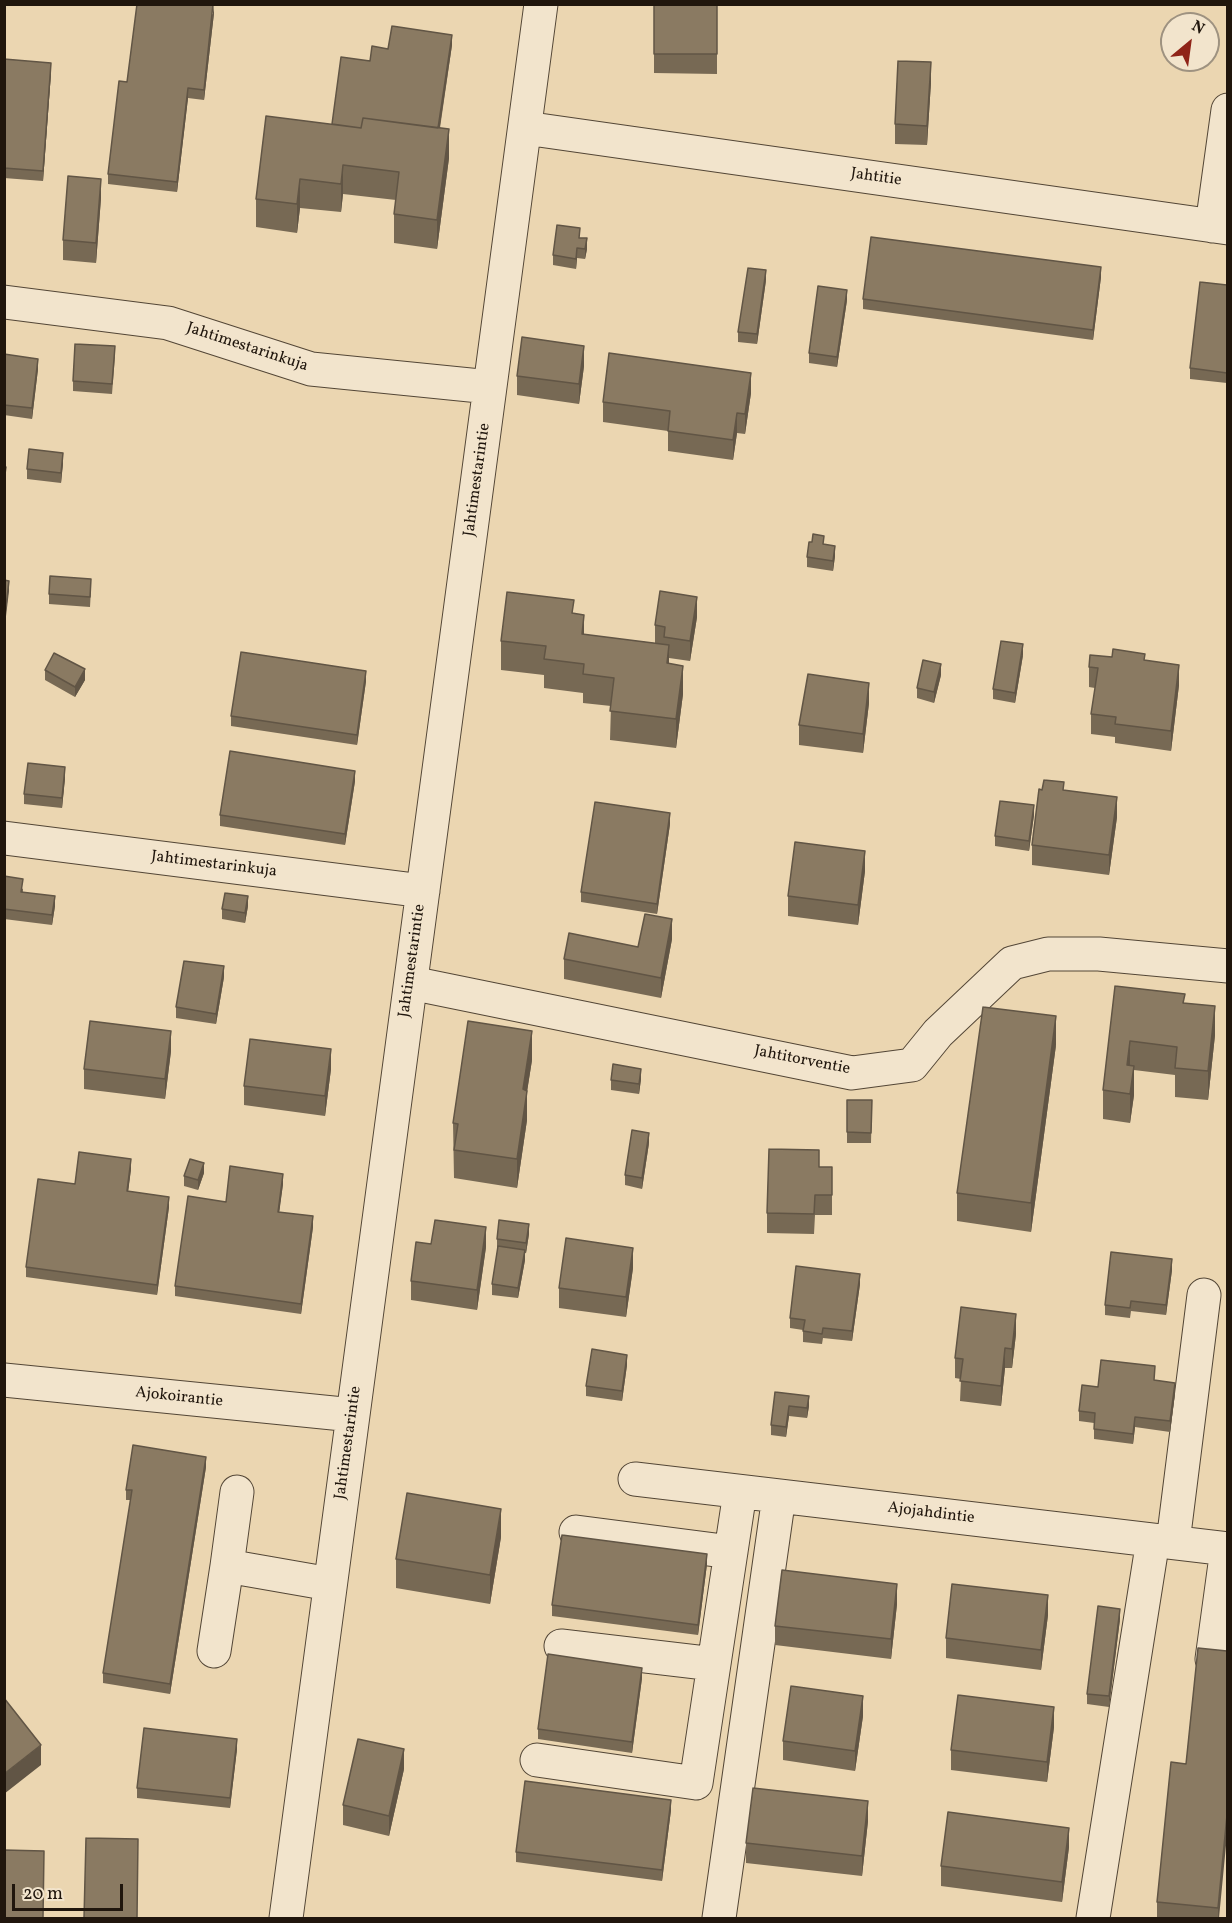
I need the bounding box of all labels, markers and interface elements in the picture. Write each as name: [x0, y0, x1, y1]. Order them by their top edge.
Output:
north arrow: [1160, 12, 1220, 72]
text: N: [1187, 16, 1208, 40]
street label: Jahtitie: [849, 165, 903, 191]
street label: Jahtimestarinkuja: [184, 319, 310, 377]
street label: Jahtimestarintie: [461, 422, 495, 538]
street label: Jahtimestarinkuja: [150, 848, 278, 882]
street label: Jahtimestarintie: [396, 903, 430, 1019]
street label: Jahtitorventie: [752, 1042, 852, 1080]
street label: Ajokoirantie: [134, 1384, 224, 1412]
street label: Jahtimestarintie: [332, 1385, 366, 1501]
street label: Ajojahdintie: [886, 1499, 976, 1529]
scale bar: [15, 1872, 126, 1910]
text: 20 m: [23, 1882, 63, 1907]

